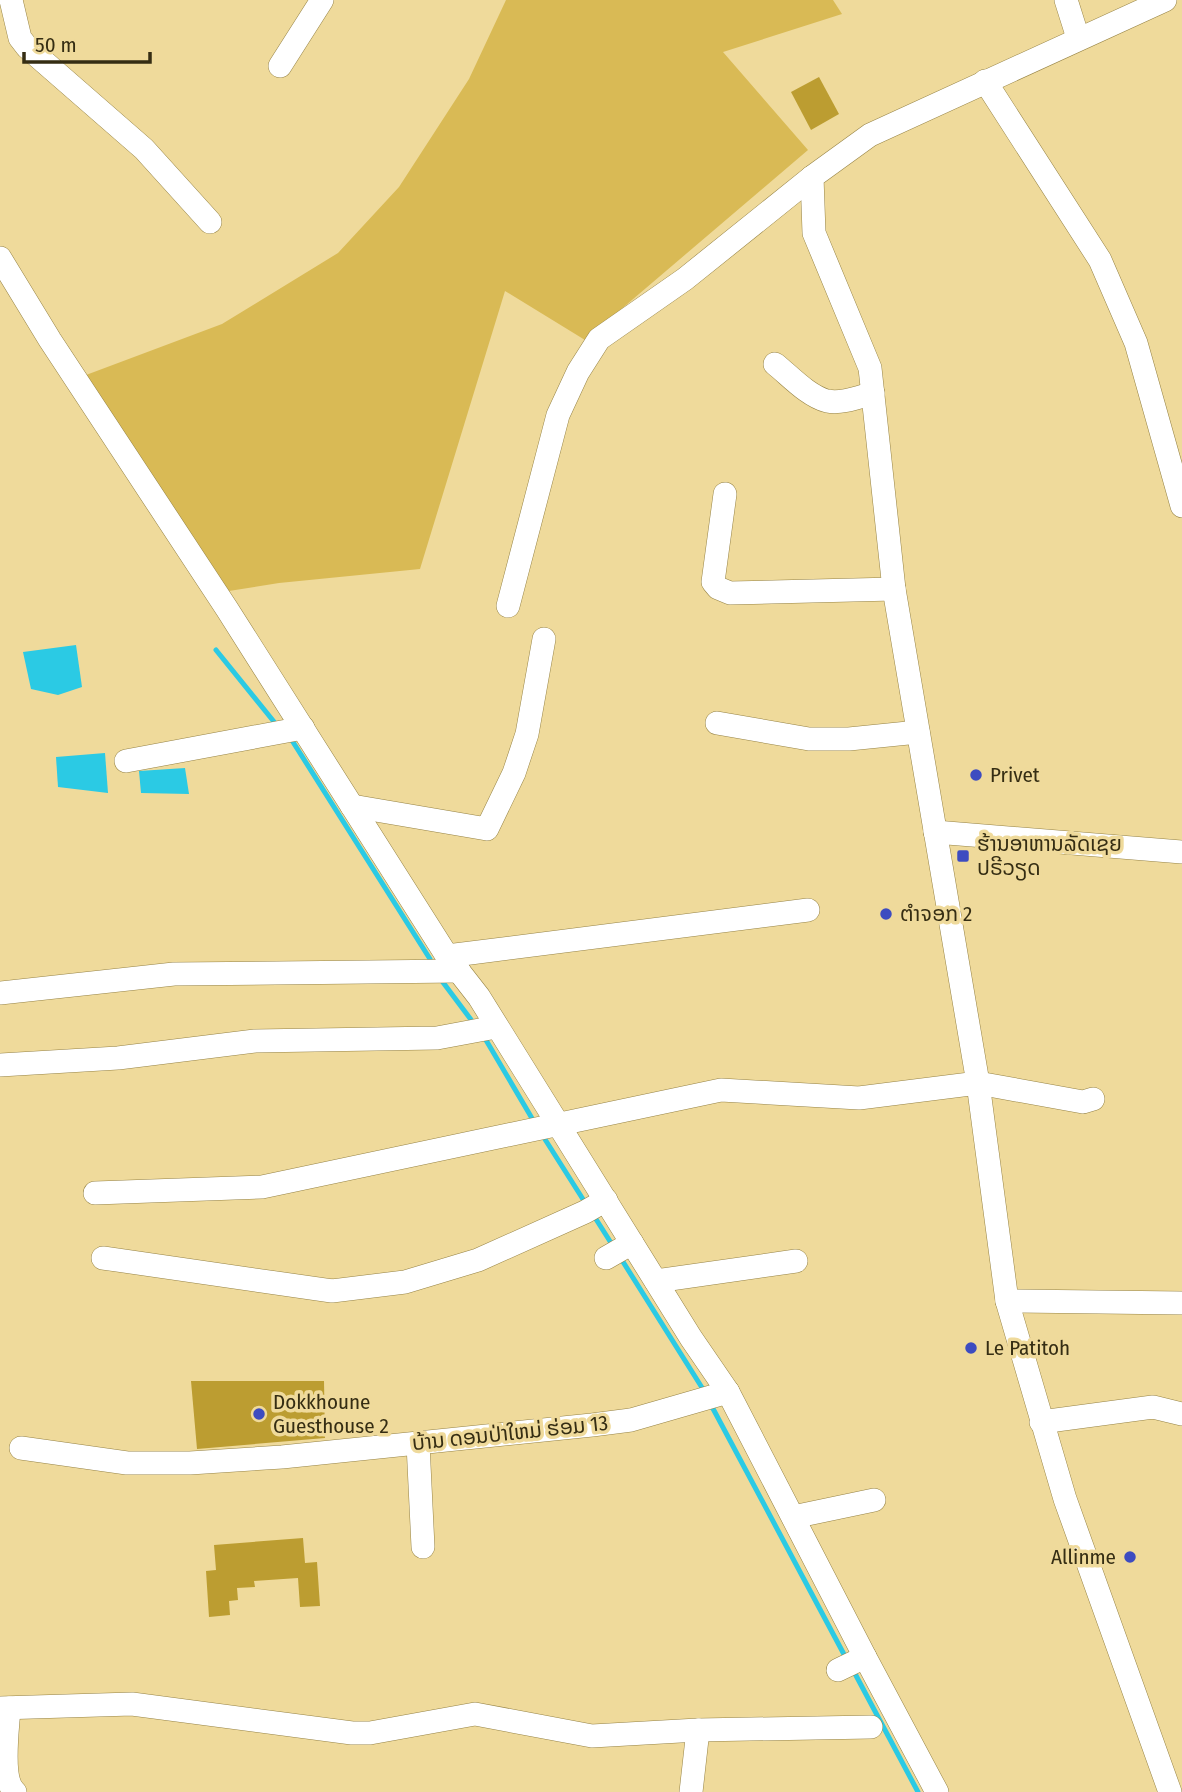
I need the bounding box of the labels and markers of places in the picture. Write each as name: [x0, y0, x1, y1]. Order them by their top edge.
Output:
place label: Privet: [990, 762, 1040, 788]
marker: Privet: [968, 767, 984, 783]
place label: ຮ້ານອາຫານລັດເຊຍ ປຣີວຽດ: [977, 831, 1122, 881]
marker: ຮ້ານອາຫານລັດເຊຍ ປຣີວຽດ: [955, 848, 971, 864]
place label: ຕຳຈອກ 2: [900, 901, 972, 927]
marker: ຕຳຈອກ 2: [878, 906, 894, 922]
place label: Le Patitoh: [985, 1335, 1070, 1361]
marker: Le Patitoh: [963, 1340, 979, 1356]
place label: Dokkhoune Guesthouse 2: [273, 1389, 389, 1439]
marker: Dokkhoune Guesthouse 2: [251, 1406, 267, 1422]
place label: Allinme: [1051, 1544, 1116, 1570]
marker: Allinme: [1122, 1549, 1138, 1565]

